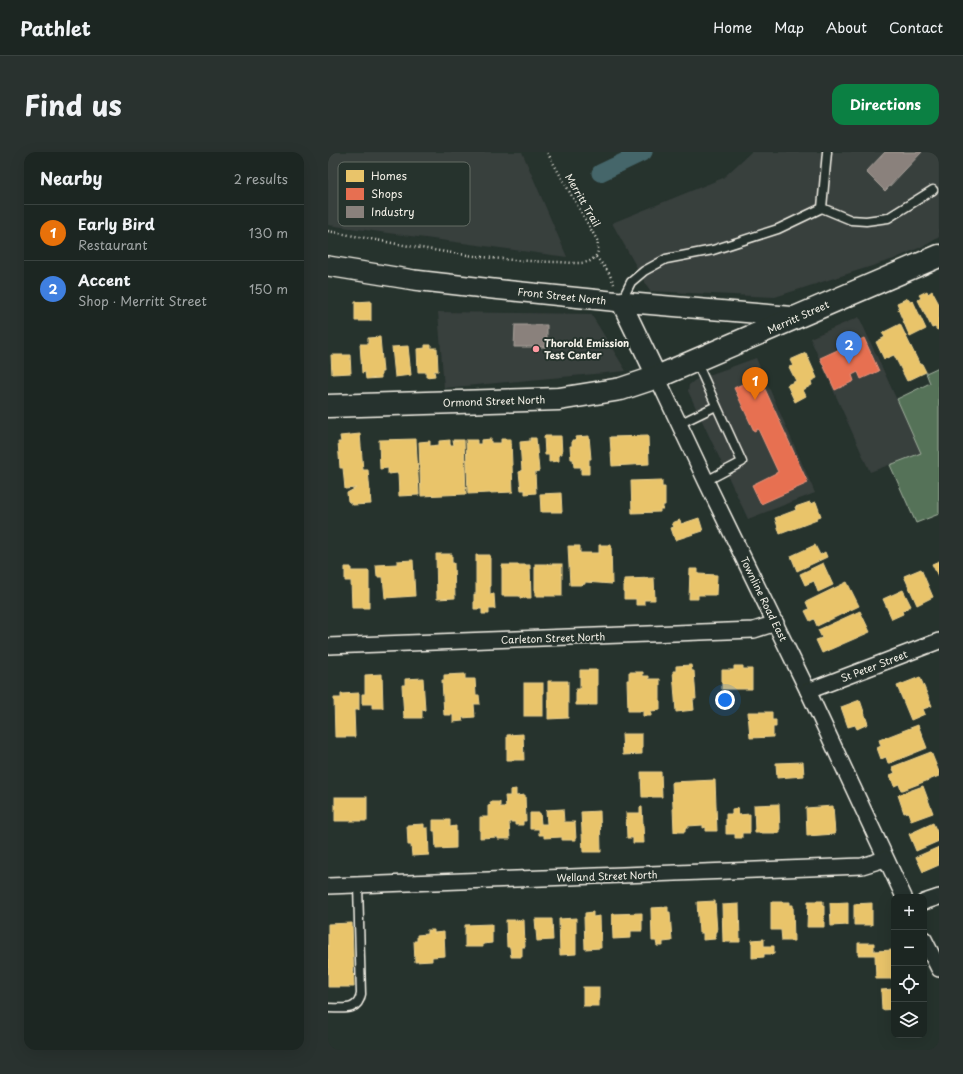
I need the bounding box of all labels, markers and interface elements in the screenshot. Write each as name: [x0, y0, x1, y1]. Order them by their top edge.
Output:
text: Pathlet: [20, 14, 91, 42]
text: Home: [713, 17, 752, 38]
text: Map: [774, 17, 804, 38]
text: About: [826, 17, 867, 38]
text: Contact: [889, 17, 943, 38]
text: Find us: [24, 83, 122, 126]
button: Directions: [832, 84, 939, 125]
legend: [338, 162, 470, 226]
text: Nearby: [40, 165, 102, 191]
text: Homes: [371, 167, 407, 184]
text: 2 results: [234, 169, 288, 188]
street label: Merritt Trail: [562, 170, 605, 229]
text: Shops: [371, 185, 402, 202]
text: Industry: [371, 203, 415, 220]
text: Early Bird: [78, 212, 155, 235]
text: 1: [50, 223, 56, 242]
text: 130 m: [249, 223, 288, 242]
text: Restaurant: [78, 235, 148, 254]
text: Accent: [78, 268, 131, 291]
text: 2: [48, 279, 58, 298]
text: 150 m: [249, 279, 288, 298]
street label: Front Street North: [517, 283, 607, 308]
text: Shop · Merritt Street: [78, 291, 207, 310]
street label: Merritt Street: [764, 296, 831, 337]
pin: 2: [836, 331, 862, 364]
place label: Thorold Emission Test Center: [544, 335, 629, 362]
marker: Thorold Emission Test Center: [531, 344, 541, 354]
pin: 1: [742, 367, 768, 400]
street label: Ormond Street North: [442, 391, 546, 410]
street label: Townline Road East: [737, 554, 791, 644]
street label: Carleton Street North: [501, 628, 606, 647]
street label: St Peter Street: [838, 646, 909, 685]
your location: [715, 690, 735, 710]
street label: Welland Street North: [556, 866, 658, 885]
map controls: [891, 894, 927, 1038]
button: +: [891, 894, 927, 930]
button: −: [891, 930, 927, 966]
button: locate: [891, 966, 927, 1002]
button: layers: [891, 1002, 927, 1038]

